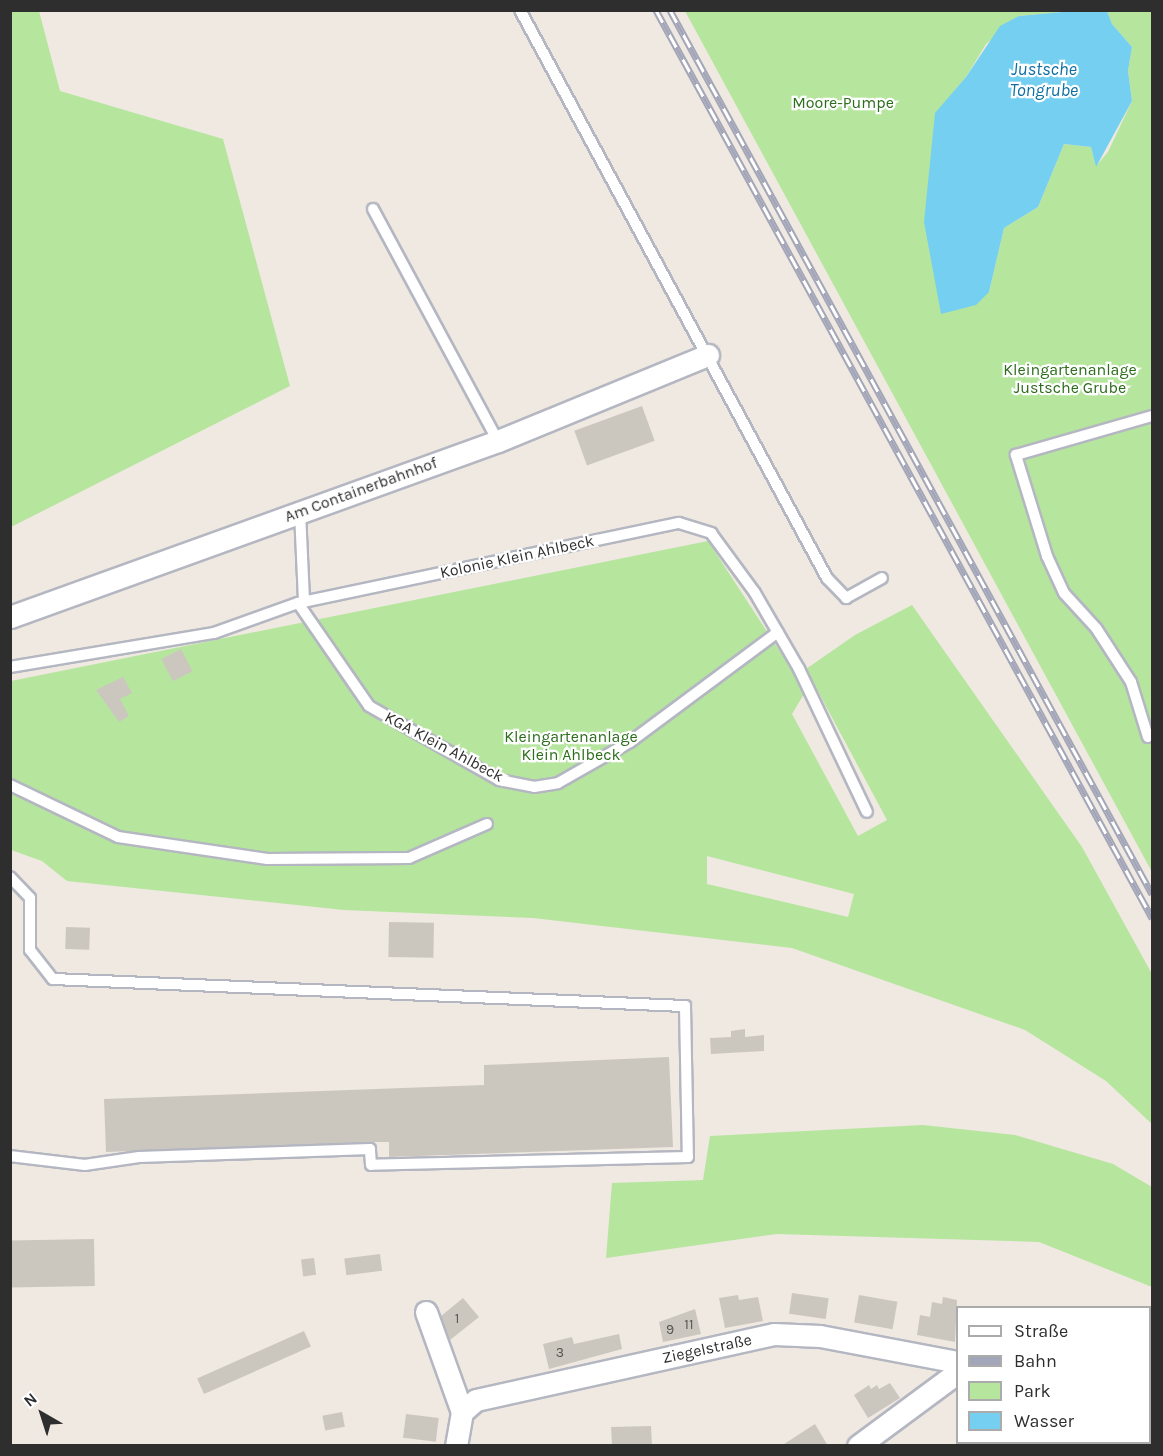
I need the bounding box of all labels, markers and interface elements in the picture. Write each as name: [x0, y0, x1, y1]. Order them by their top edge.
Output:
water label: Justsche Tongrube: [1010, 59, 1078, 101]
park label: Moore-Pumpe: [792, 93, 894, 113]
park label: Kleingartenanlage Justsche Grube: [1003, 360, 1137, 398]
street label: Am Containerbahnhof: [282, 453, 440, 527]
street label: Kolonie Klein Ahlbeck: [438, 531, 596, 583]
street label: KGA Klein Ahlbeck: [381, 708, 507, 786]
park label: Kleingartenanlage Klein Ahlbeck: [504, 727, 638, 765]
legend: [956, 1306, 1151, 1444]
house number: 1: [455, 1311, 459, 1327]
house number: 11: [684, 1317, 694, 1333]
text: Straße: [1014, 1320, 1068, 1342]
house number: 9: [666, 1322, 674, 1338]
street label: Ziegelstraße: [660, 1330, 754, 1368]
house number: 3: [556, 1345, 564, 1361]
text: Bahn: [1014, 1350, 1057, 1372]
text: Park: [1014, 1380, 1051, 1402]
north arrow: [12, 1384, 72, 1444]
text: N: [20, 1389, 41, 1411]
text: Wasser: [1014, 1410, 1074, 1432]

